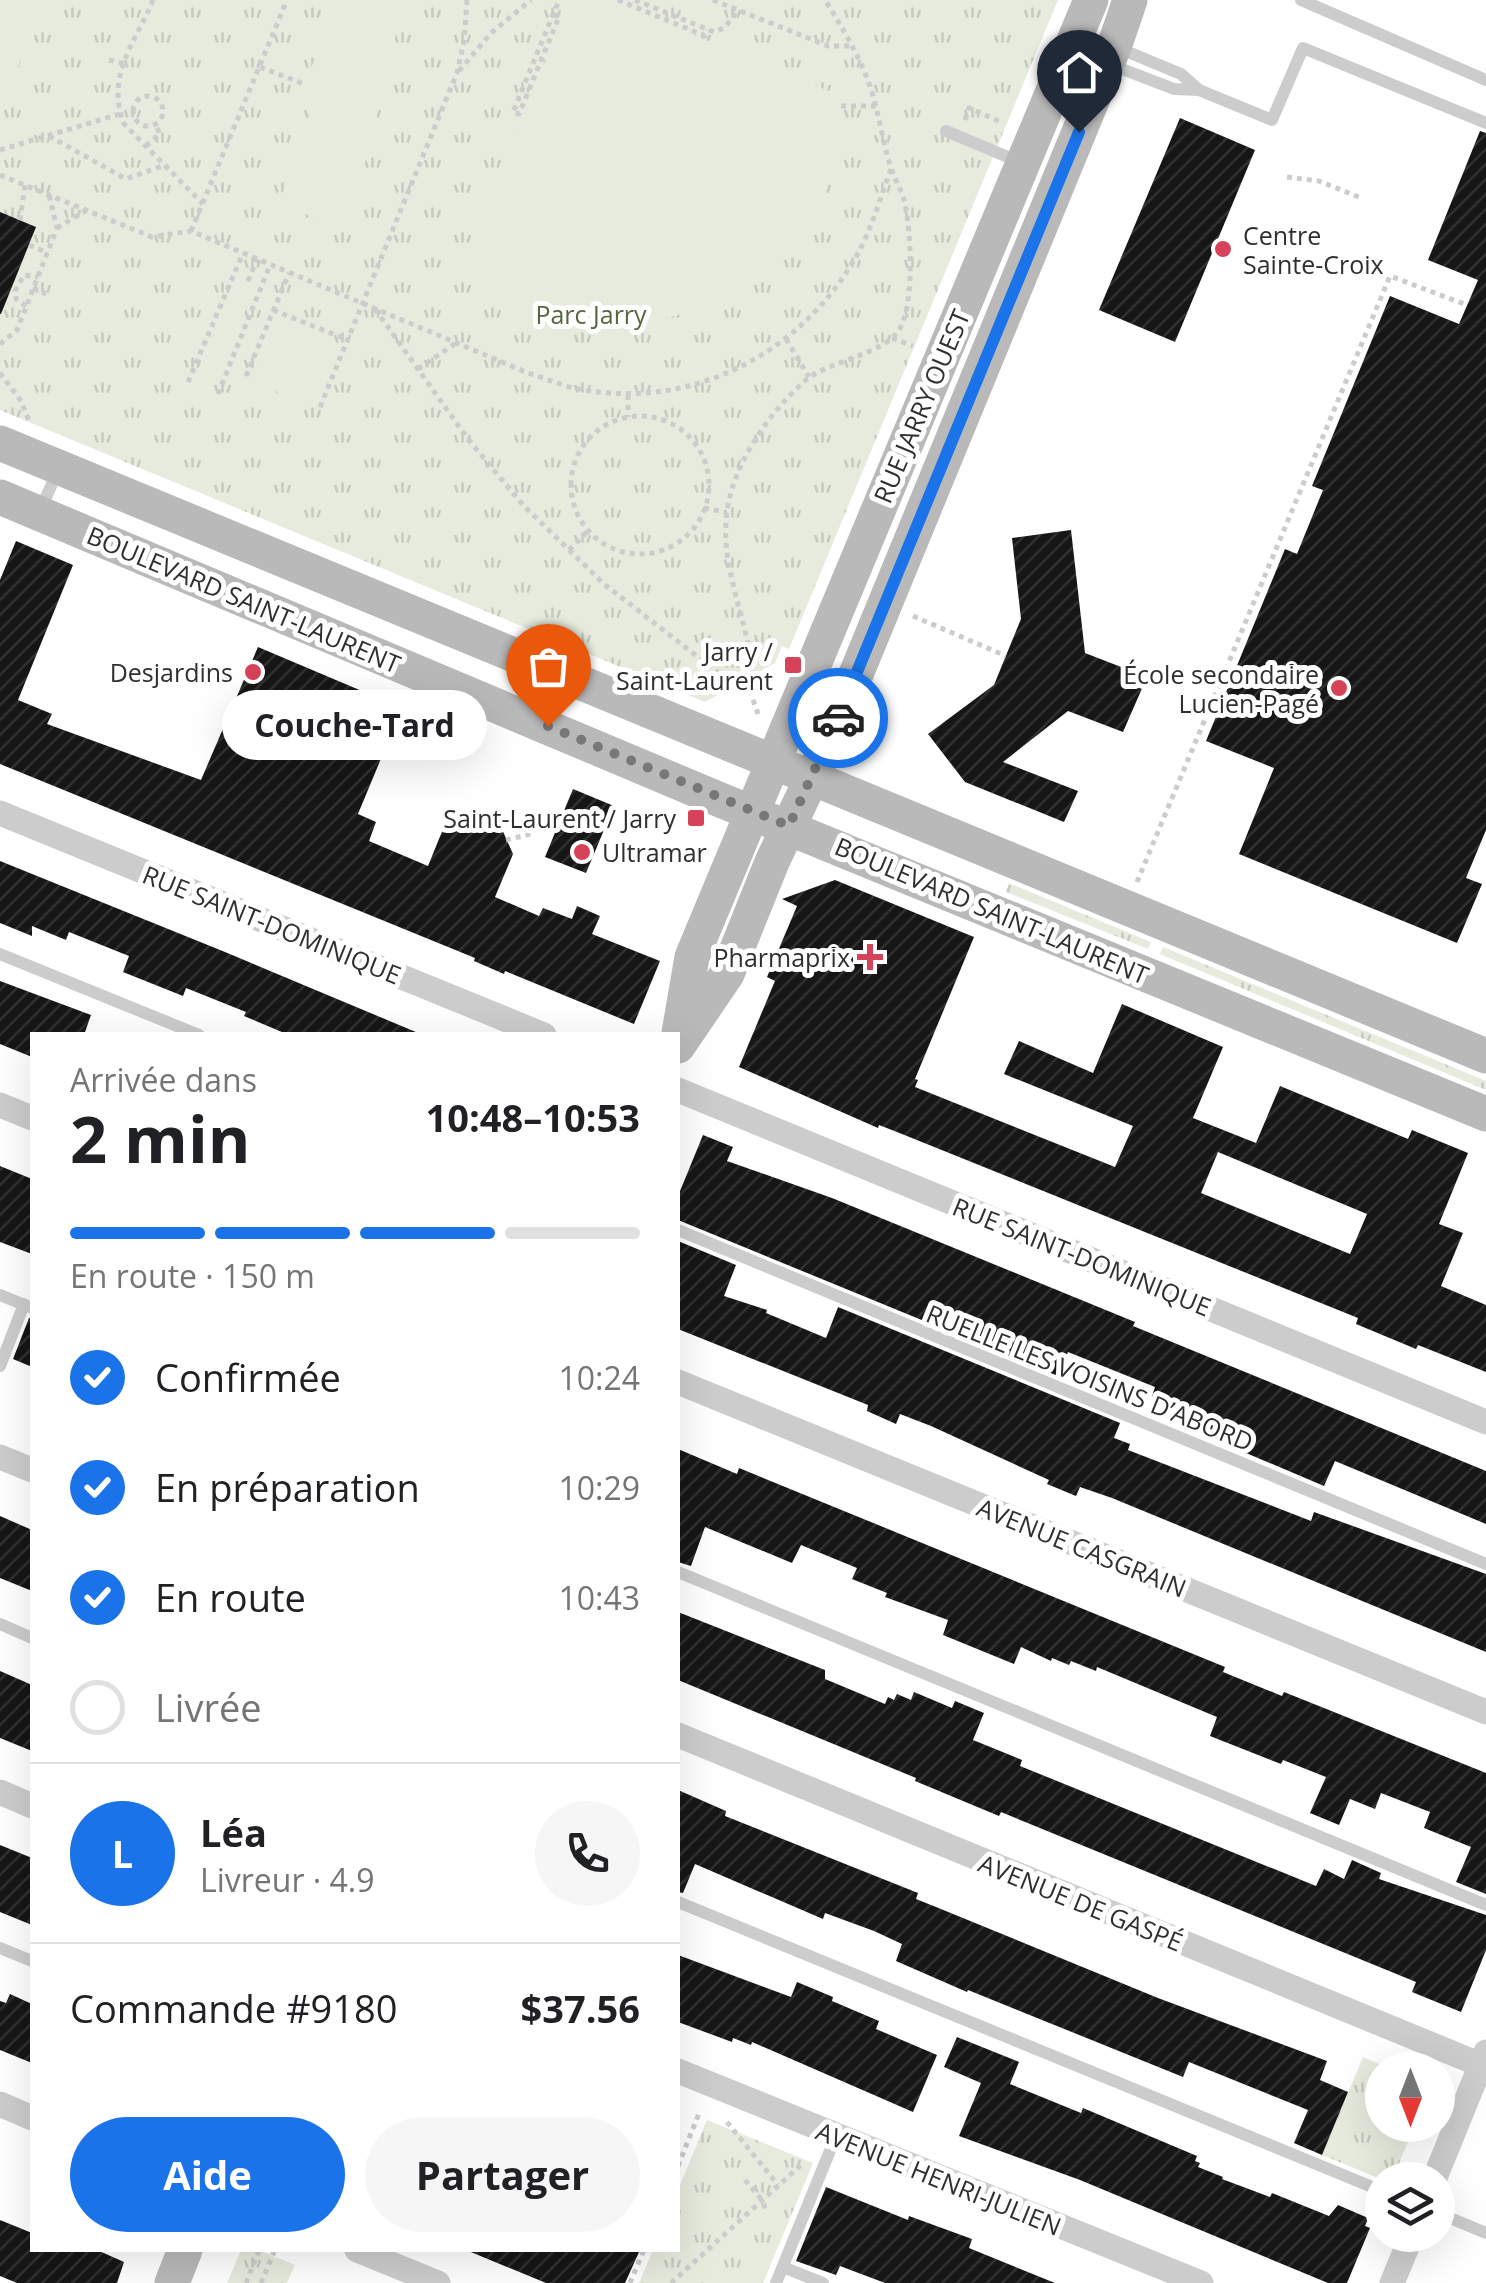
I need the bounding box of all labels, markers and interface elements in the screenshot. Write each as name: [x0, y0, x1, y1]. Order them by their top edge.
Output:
pin: [1037, 30, 1122, 133]
icon: home: [1052, 45, 1107, 100]
place label: Centre Sainte-Croix: [1243, 218, 1384, 281]
marker: Centre Sainte-Croix: [1212, 238, 1234, 260]
park label: Parc Jarry: [535, 297, 647, 331]
street label: RUE JARRY OUEST: [865, 304, 977, 508]
street label: BOULEVARD SAINT-LAURENT: [82, 517, 406, 681]
pin: [506, 624, 591, 727]
place label: Jarry / Saint-Laurent: [616, 634, 773, 697]
icon: bag: [521, 639, 576, 694]
marker: Jarry / Saint-Laurent: [782, 654, 804, 676]
place label: Desjardins: [110, 655, 233, 689]
place label: École secondaire Lucien-Pagé: [1123, 657, 1319, 720]
marker: Desjardins: [242, 661, 264, 683]
courier: [788, 668, 888, 768]
marker: École secondaire Lucien-Pagé: [1328, 677, 1350, 699]
callout: Couche-Tard: [223, 691, 488, 761]
icon: car: [811, 691, 866, 746]
text: Couche-Tard: [254, 703, 455, 746]
place label: Saint-Laurent / Jarry: [443, 801, 676, 835]
marker: Saint-Laurent / Jarry: [685, 807, 707, 829]
street label: BOULEVARD SAINT-LAURENT: [830, 828, 1154, 992]
place label: Ultramar: [602, 835, 707, 869]
marker: Ultramar: [571, 841, 593, 863]
street label: RUE SAINT-DOMINIQUE: [138, 857, 406, 991]
place label: Pharmaprix: [714, 940, 850, 974]
marker: Pharmaprix: [859, 946, 881, 968]
text: Arrivée dans: [70, 1058, 257, 1101]
text: 10:48–10:53: [426, 1091, 640, 1143]
text: 2 min: [70, 1094, 250, 1182]
street label: RUE SAINT-DOMINIQUE: [948, 1189, 1216, 1323]
text: En route · 150 m: [70, 1254, 315, 1297]
street label: RUELLE LES VOISINS D’ABORD: [922, 1296, 1258, 1458]
icon: check: [70, 1350, 125, 1405]
text: Confirmée: [155, 1351, 341, 1403]
text: 10:24: [558, 1356, 640, 1399]
icon: check: [70, 1460, 125, 1515]
text: En préparation: [155, 1461, 420, 1513]
text: 10:29: [558, 1466, 640, 1509]
street label: AVENUE CASGRAIN: [972, 1490, 1192, 1604]
icon: check: [70, 1570, 125, 1625]
text: En route: [155, 1571, 306, 1623]
text: 10:43: [558, 1576, 640, 1619]
text: Livrée: [155, 1681, 262, 1733]
button: phone: [535, 1801, 640, 1906]
text: Léa: [200, 1806, 267, 1858]
text: L: [112, 1827, 133, 1879]
street label: AVENUE DE GASPÉ: [974, 1846, 1188, 1958]
text: Livreur · 4.9: [200, 1858, 375, 1901]
text: Commande #9180: [70, 1982, 398, 2034]
text: $37.56: [521, 1982, 640, 2034]
north arrow: [1365, 2052, 1455, 2142]
map controls: [1365, 2052, 1455, 2252]
street label: AVENUE HENRI-JULIEN: [811, 2113, 1067, 2243]
button: Aide: [70, 2117, 345, 2232]
button: Partager: [365, 2117, 640, 2232]
button: layers: [1365, 2162, 1455, 2252]

